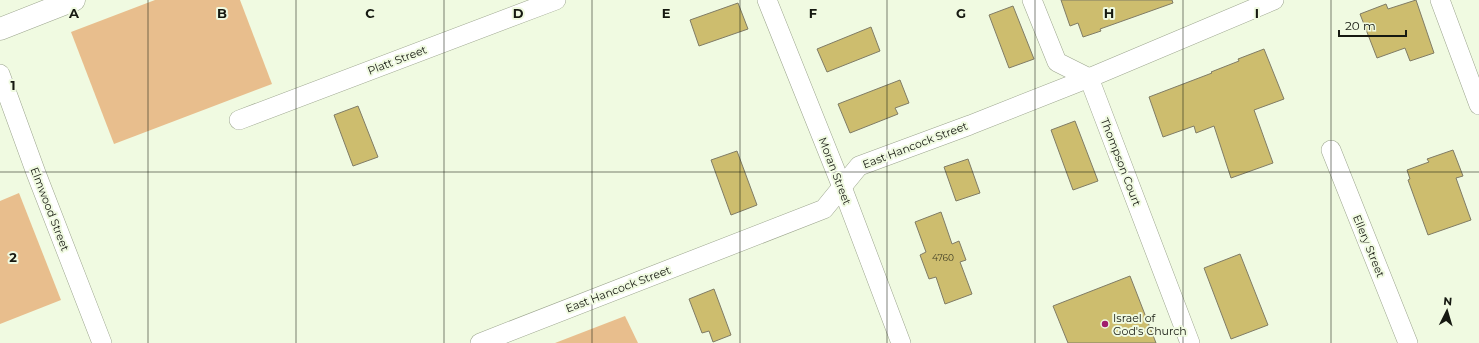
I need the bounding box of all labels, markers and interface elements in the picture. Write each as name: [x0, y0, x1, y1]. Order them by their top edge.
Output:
text: A: [68, 5, 80, 21]
text: B: [217, 5, 227, 21]
text: C: [365, 5, 375, 21]
text: D: [513, 5, 524, 21]
text: E: [662, 5, 671, 21]
text: F: [809, 5, 817, 21]
text: G: [956, 5, 966, 21]
text: H: [1104, 5, 1114, 21]
text: I: [1255, 5, 1259, 21]
scale bar: [1339, 12, 1406, 38]
text: 20 m: [1345, 18, 1376, 33]
street label: Platt Street: [365, 42, 429, 78]
text: 1: [10, 77, 16, 93]
street label: Thompson Court: [1098, 116, 1144, 209]
street label: East Hancock Street: [861, 118, 970, 171]
street label: Moran Street: [816, 135, 855, 207]
street label: Elmwood Street: [28, 165, 73, 253]
street label: Ellery Street: [1350, 213, 1388, 280]
text: 2: [9, 249, 17, 265]
house number: 4760: [932, 252, 954, 263]
street label: East Hancock Street: [564, 262, 673, 315]
north arrow: [1427, 291, 1467, 331]
text: N: [1443, 294, 1453, 308]
place label: Israel of God's Church: [1113, 311, 1187, 338]
marker: Israel of God's Church: [1100, 319, 1110, 329]

